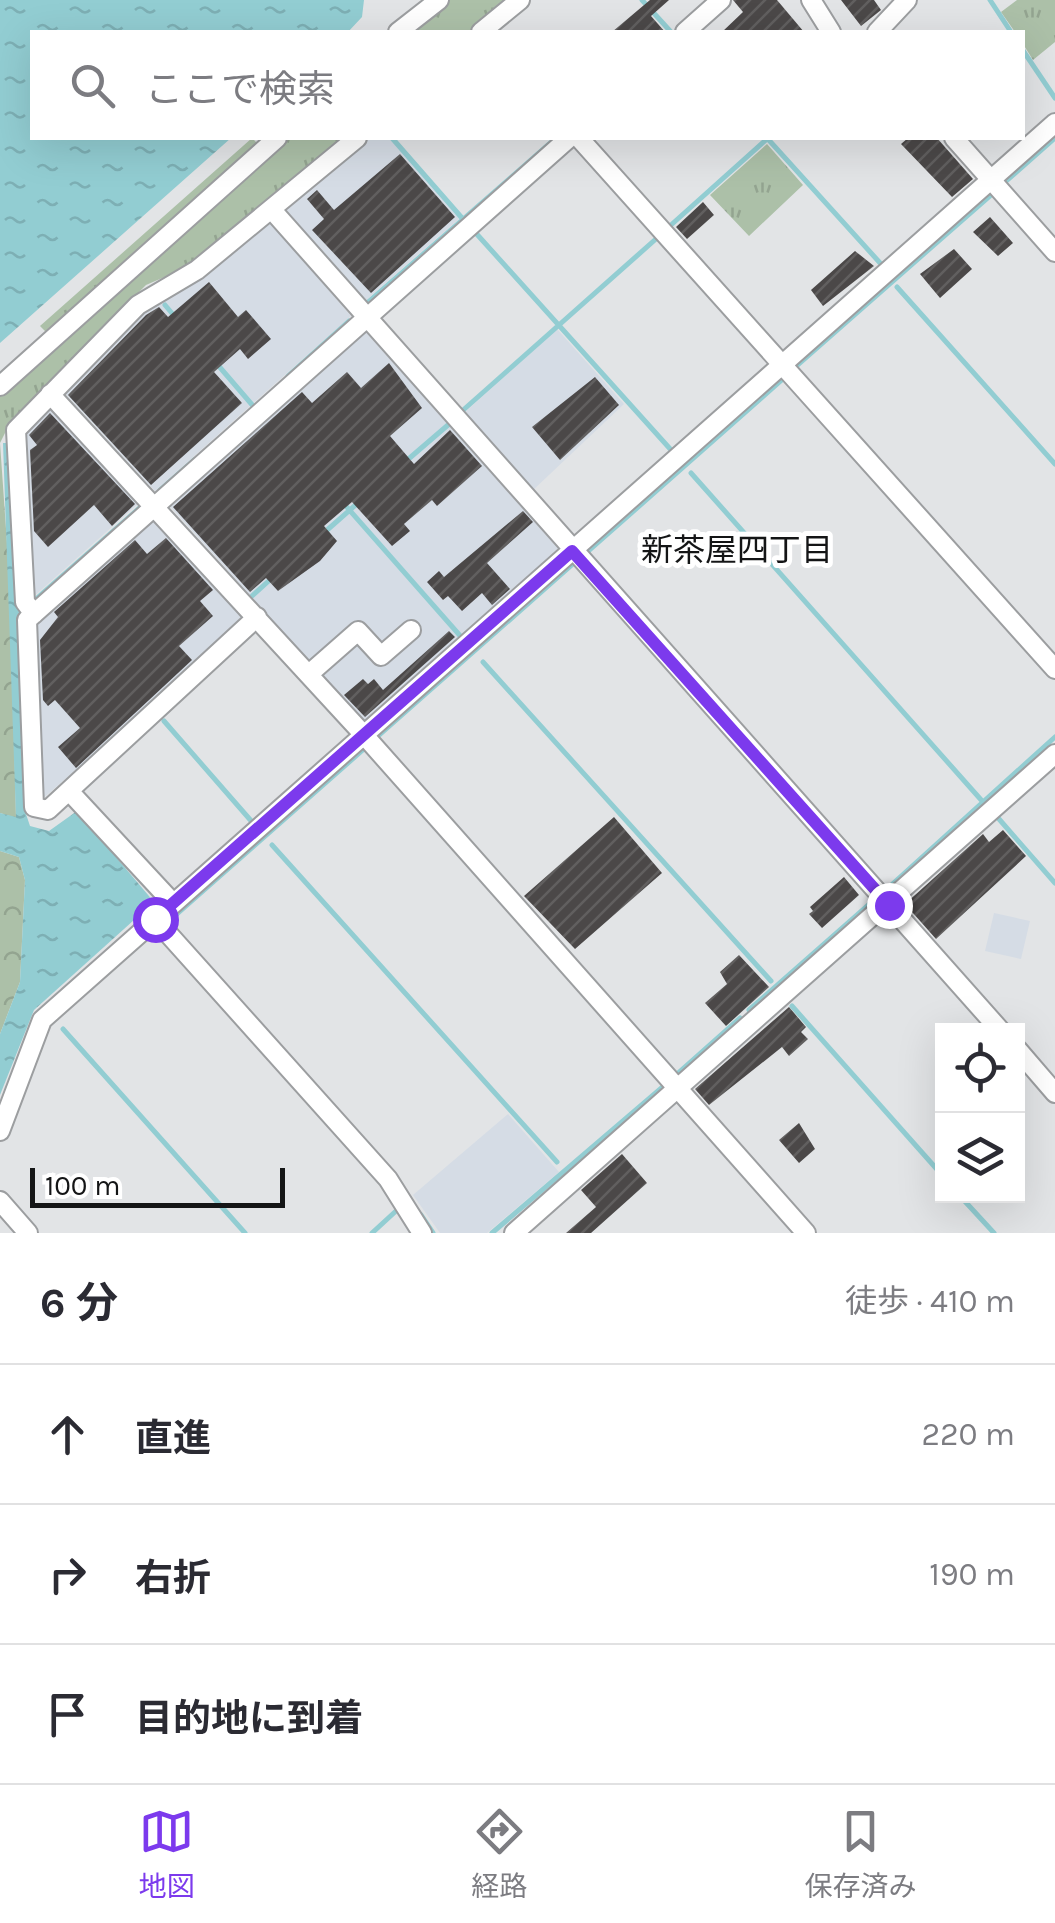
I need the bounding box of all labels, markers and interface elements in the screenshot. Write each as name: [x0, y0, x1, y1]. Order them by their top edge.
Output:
search box: [30, 30, 1025, 140]
icon: search: [65, 58, 120, 113]
text: ここで検索: [145, 67, 335, 112]
district label: 新茶屋四丁目: [641, 532, 833, 569]
route end: [867, 883, 913, 929]
route start: [133, 897, 179, 943]
map controls: [935, 1023, 1025, 1203]
button: locate: [935, 1023, 1025, 1113]
button: layers: [935, 1113, 1025, 1203]
scale bar: [30, 1163, 285, 1208]
text: 100 m: [45, 1169, 120, 1202]
text: 6 分: [40, 1278, 118, 1328]
text: 徒歩 · 410 m: [845, 1283, 1015, 1320]
icon: ahead: [40, 1407, 95, 1462]
text: 直進: [135, 1416, 211, 1461]
text: 220 m: [921, 1416, 1015, 1453]
icon: right: [40, 1547, 95, 1602]
text: 右折: [135, 1556, 211, 1601]
text: 190 m: [929, 1556, 1015, 1593]
icon: arrive: [40, 1687, 95, 1742]
text: 目的地に到着: [135, 1696, 363, 1741]
tab: 地図: [138, 1804, 195, 1904]
tab: 経路: [471, 1804, 528, 1904]
tab: 保存済み: [804, 1804, 917, 1904]

